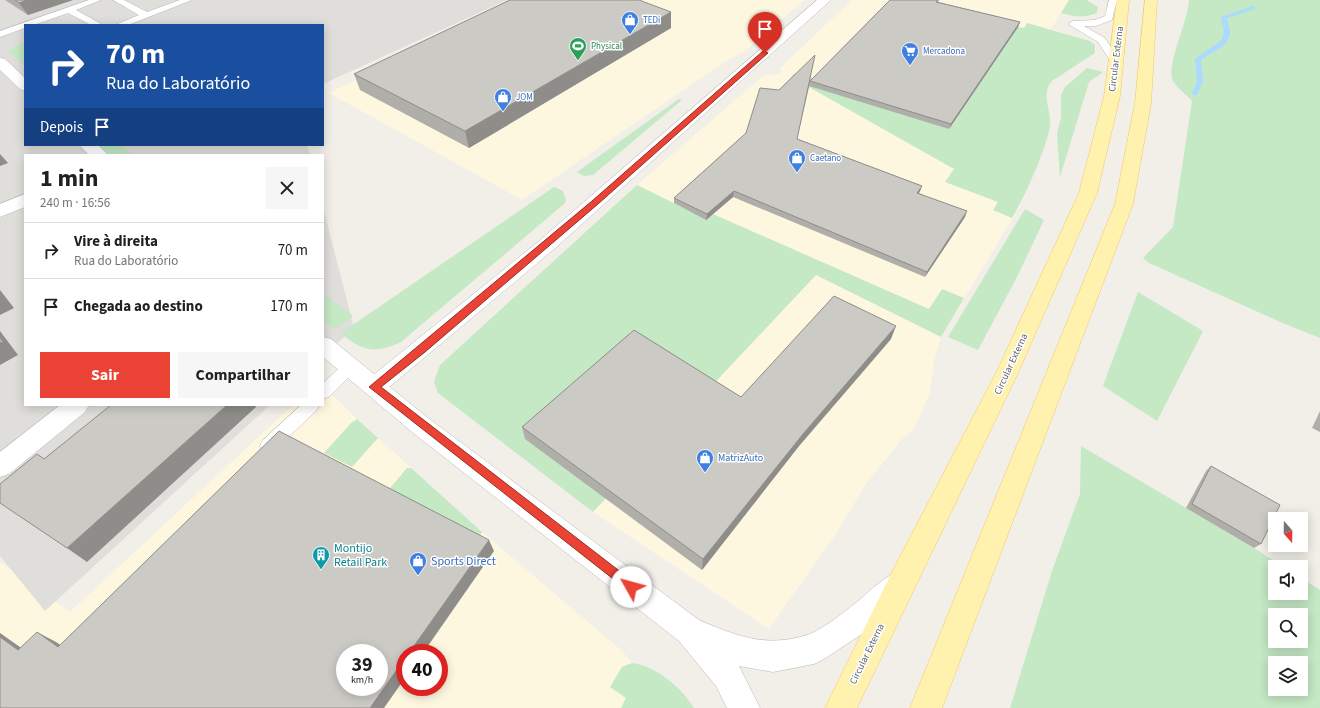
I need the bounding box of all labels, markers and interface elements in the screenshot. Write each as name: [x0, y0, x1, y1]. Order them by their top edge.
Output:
shop icon: TEDi: [620, 10, 640, 35]
pin: [748, 12, 782, 53]
place label: TEDi: [643, 14, 660, 27]
icon: arrive: [754, 18, 776, 40]
street label: Circular Externa: [1105, 25, 1127, 93]
text: 70 m: [106, 34, 165, 74]
sports icon: Physical: [568, 36, 588, 61]
icon: right: [40, 40, 92, 92]
place label: Physical: [591, 40, 622, 53]
supermarket icon: Mercadona: [900, 41, 920, 66]
place label: Mercadona: [923, 45, 965, 58]
text: Rua do Laboratório: [106, 71, 250, 96]
shop icon: JOM: [493, 87, 513, 112]
place label: JOM: [516, 91, 533, 104]
icon: arrive: [91, 116, 113, 138]
text: Depois: [40, 117, 83, 138]
shop icon: Caetano: [787, 148, 807, 173]
place label: Caetano: [810, 152, 841, 165]
text: 1 min: [40, 161, 98, 196]
button: close: [266, 167, 308, 209]
text: 240 m · 16:56: [40, 194, 110, 212]
text: Vire à direita: [74, 231, 158, 252]
icon: right: [40, 240, 62, 262]
text: 70 m: [278, 240, 308, 261]
text: Rua do Laboratório: [74, 252, 178, 270]
icon: arrive: [40, 296, 62, 318]
text: Chegada ao destino: [74, 296, 203, 317]
text: 170 m: [270, 296, 308, 317]
street label: Circular Externa: [991, 331, 1031, 397]
button: Sair: [40, 352, 170, 398]
button: Compartilhar: [178, 352, 308, 398]
shop icon: MatrizAuto: [695, 448, 715, 473]
place label: MatrizAuto: [718, 451, 763, 465]
north arrow: [1268, 512, 1308, 552]
map controls: [1268, 512, 1308, 696]
place label: Montijo Retail Park: [334, 540, 387, 571]
building icon: Montijo Retail Park: [311, 545, 331, 570]
shop icon: Sports Direct: [408, 551, 428, 576]
place label: Sports Direct: [431, 553, 496, 570]
button: sound: [1268, 560, 1308, 600]
position arrow: [610, 566, 652, 608]
button: search: [1268, 608, 1308, 648]
street label: Circular Externa: [846, 621, 888, 687]
speed limit sign: 40: [396, 644, 448, 696]
text: 39: [351, 651, 373, 679]
button: layers: [1268, 656, 1308, 696]
text: km/h: [351, 673, 373, 687]

